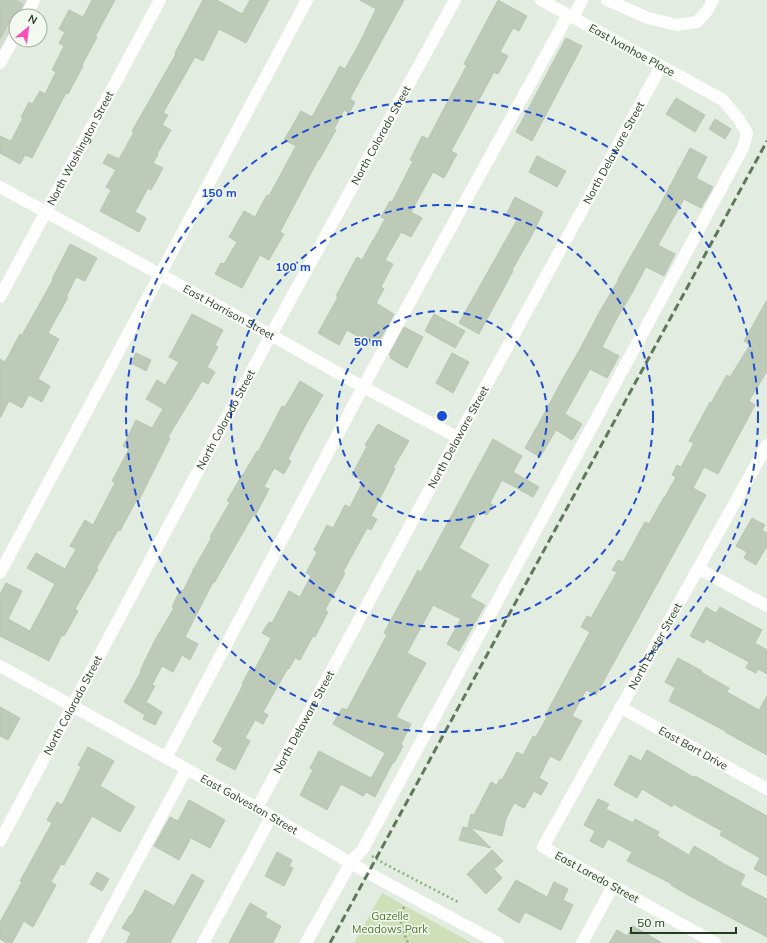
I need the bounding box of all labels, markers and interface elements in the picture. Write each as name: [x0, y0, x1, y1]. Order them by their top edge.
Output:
north arrow: [8, 8, 48, 48]
text: N: [26, 11, 40, 27]
street label: East Ivanhoe Place: [587, 21, 677, 79]
street label: North Colorado Street: [348, 83, 414, 187]
street label: North Washington Street: [44, 89, 117, 208]
street label: North Delaware Street: [580, 99, 647, 206]
text: 150 m: [201, 185, 237, 200]
text: 100 m: [275, 259, 311, 274]
street label: East Harrison Street: [181, 281, 278, 343]
text: 50 m: [354, 334, 382, 349]
street label: North Colorado Street: [193, 367, 258, 472]
street label: North Delaware Street: [425, 383, 492, 491]
centre of rings: [435, 409, 449, 423]
street label: North Exeter Street: [625, 600, 685, 692]
street label: North Colorado Street: [40, 653, 105, 758]
street label: North Delaware Street: [270, 668, 337, 776]
street label: East Bart Drive: [656, 723, 730, 773]
street label: East Galveston Street: [198, 771, 300, 837]
street label: East Laredo Street: [553, 848, 642, 906]
park label: Gazelle Meadows Park: [352, 909, 428, 936]
scale bar: [631, 909, 736, 935]
text: 50 m: [637, 915, 665, 930]

